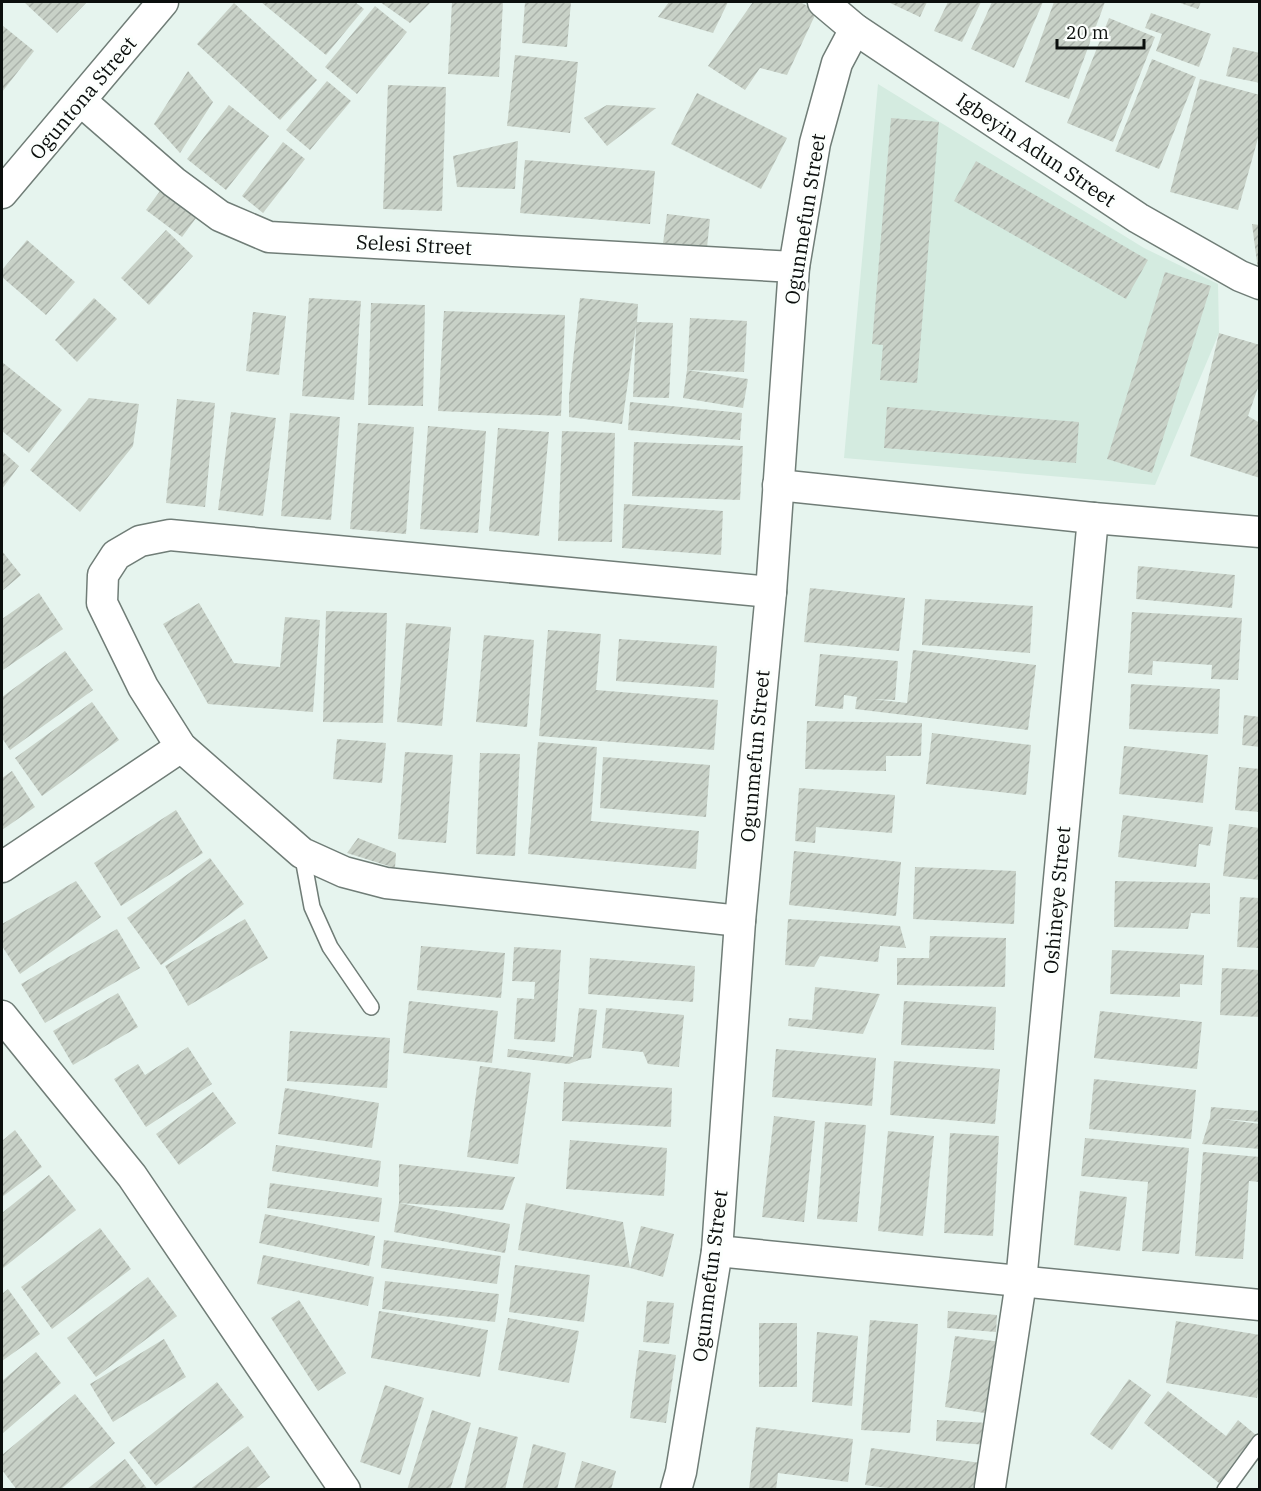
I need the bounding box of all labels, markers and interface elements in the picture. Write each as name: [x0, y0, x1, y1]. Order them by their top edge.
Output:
scale bar: [1057, 12, 1144, 50]
text: 20 m: [1066, 21, 1109, 44]
street label: Oguntona Street: [23, 30, 142, 165]
street label: Igbeyin Adun Street: [951, 86, 1121, 213]
street label: Ogunmefun Street: [778, 131, 831, 306]
street label: Selesi Street: [355, 228, 473, 261]
street label: Ogunmefun Street: [734, 669, 775, 843]
street label: Oshineye Street: [1037, 825, 1076, 975]
street label: Ogunmefun Street: [686, 1188, 733, 1363]

